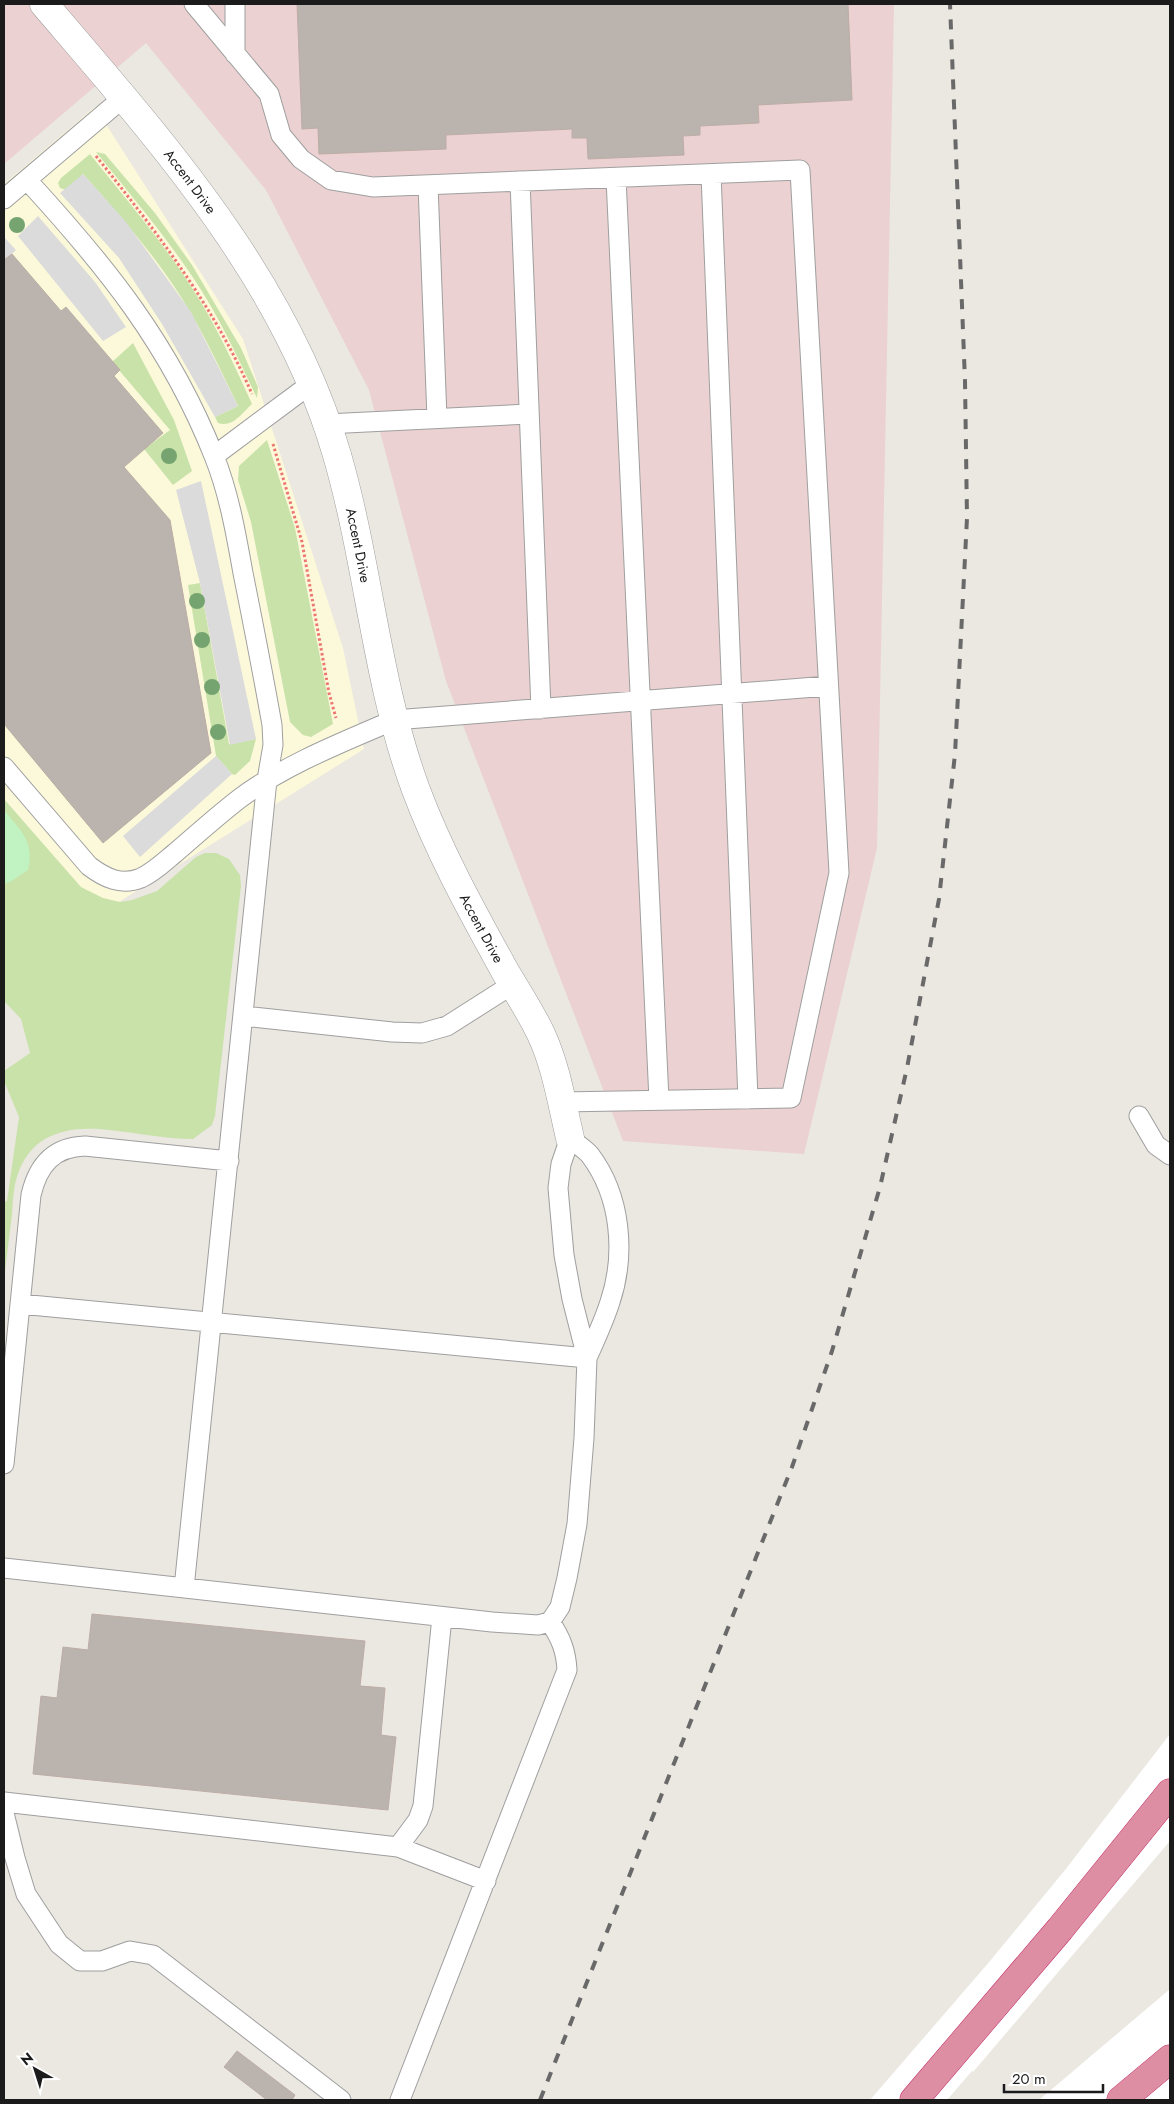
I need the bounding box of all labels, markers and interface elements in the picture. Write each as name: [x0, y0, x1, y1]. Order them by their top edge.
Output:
street label: Accent Drive: [159, 145, 221, 218]
street label: Accent Drive: [341, 506, 376, 584]
street label: Accent Drive: [455, 890, 509, 967]
north arrow: [10, 2044, 60, 2094]
text: N: [16, 2048, 37, 2070]
scale bar: [1004, 2062, 1103, 2094]
text: 20 m: [1012, 2068, 1046, 2090]

